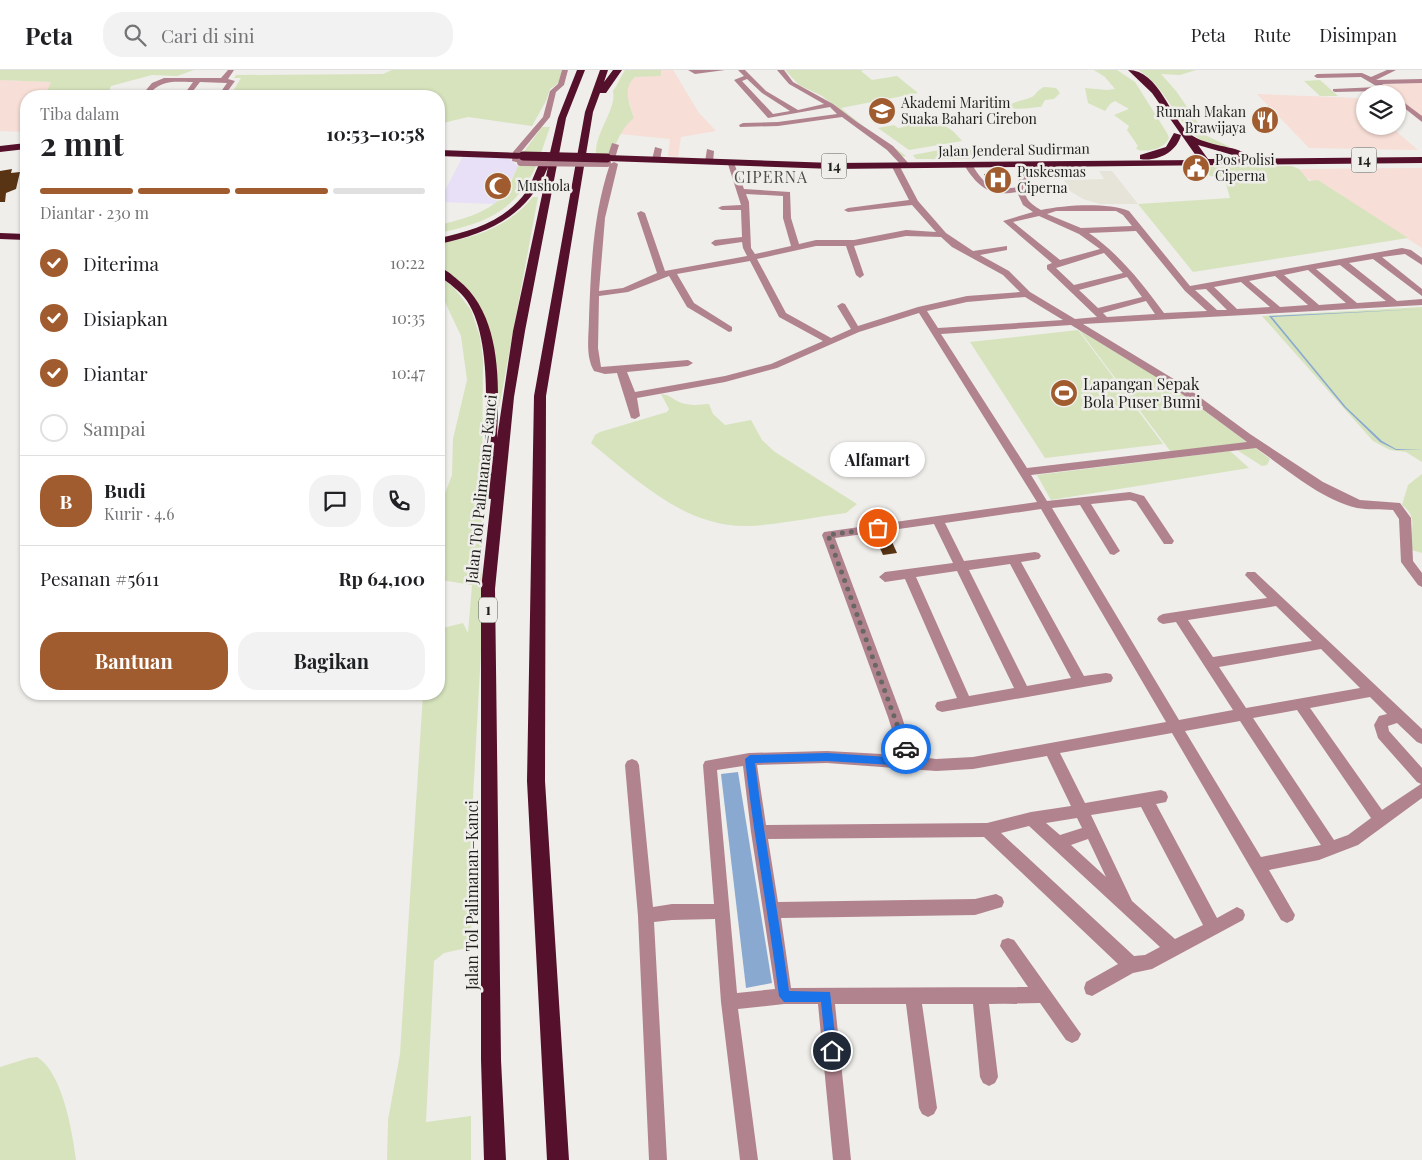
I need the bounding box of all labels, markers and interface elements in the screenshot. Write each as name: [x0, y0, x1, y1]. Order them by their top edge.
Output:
search box: [103, 12, 453, 57]
text: Peta: [25, 19, 73, 51]
icon: search: [121, 21, 149, 49]
text: Cari di sini: [161, 22, 255, 48]
text: Peta: [1191, 23, 1226, 47]
text: Rute: [1254, 23, 1291, 47]
text: Disimpan: [1319, 23, 1397, 47]
map controls: [1356, 85, 1406, 135]
button: layers: [1356, 85, 1406, 135]
place label: Akademi Maritim Suaka Bahari Cirebon: [900, 93, 1038, 128]
school or university icon: Akademi Maritim Suaka Bahari Cirebon: [867, 96, 897, 126]
place label: Rumah Makan Brawijaya: [1156, 102, 1247, 137]
text: Tiba dalam: [40, 103, 119, 124]
restaurant icon: Rumah Makan Brawijaya: [1250, 105, 1280, 135]
text: 10:53–10:58: [326, 120, 425, 146]
text: 2 mnt: [40, 121, 124, 164]
street label: Jalan Jenderal Sudirman: [937, 139, 1091, 160]
road number: 14: [1352, 148, 1376, 172]
place label: Pos Polisi Ciperna: [1215, 150, 1275, 185]
public building icon: Pos Polisi Ciperna: [1181, 153, 1211, 183]
road number: 14: [822, 154, 846, 178]
place label: Puskesmas Ciperna: [1017, 162, 1086, 197]
hospital icon: Puskesmas Ciperna: [983, 165, 1013, 195]
district label: CIPERNA: [734, 166, 808, 187]
mosque icon: Mushola: [483, 171, 513, 201]
place label: Mushola: [517, 176, 570, 195]
text: Diantar · 230 m: [40, 202, 149, 223]
icon: check: [40, 249, 68, 277]
text: Diterima: [83, 250, 159, 276]
text: 10:22: [390, 252, 425, 273]
icon: check: [40, 304, 68, 332]
text: Disiapkan: [83, 305, 168, 331]
text: 10:35: [391, 307, 425, 328]
icon: check: [40, 359, 68, 387]
text: Diantar: [83, 360, 148, 386]
text: 10:47: [391, 362, 425, 383]
place label: Lapangan Sepak Bola Puser Bumi: [1083, 373, 1201, 412]
sports icon: Lapangan Sepak Bola Puser Bumi: [1049, 378, 1079, 408]
street label: Jalan Tol Palimanan–Kanci: [460, 393, 501, 586]
text: Sampai: [83, 415, 146, 441]
callout: Alfamart: [830, 443, 926, 478]
text: Alfamart: [845, 449, 910, 470]
button: chat: [309, 475, 361, 527]
button: phone: [373, 475, 425, 527]
text: Budi: [104, 477, 146, 503]
text: B: [60, 488, 72, 514]
text: Kurir · 4.6: [104, 503, 174, 524]
pin: [857, 507, 899, 549]
icon: bag: [864, 514, 892, 542]
text: Pesanan #5611: [40, 565, 159, 591]
text: Rp 64,100: [338, 565, 425, 591]
road number: 1: [479, 598, 497, 622]
button: Bantuan: [40, 632, 228, 690]
button: Bagikan: [238, 632, 425, 690]
courier: [881, 724, 931, 774]
icon: car: [892, 735, 920, 763]
street label: Jalan Tol Palimanan–Kanci: [461, 800, 482, 991]
pin: [811, 1030, 853, 1072]
icon: home: [818, 1037, 846, 1065]

